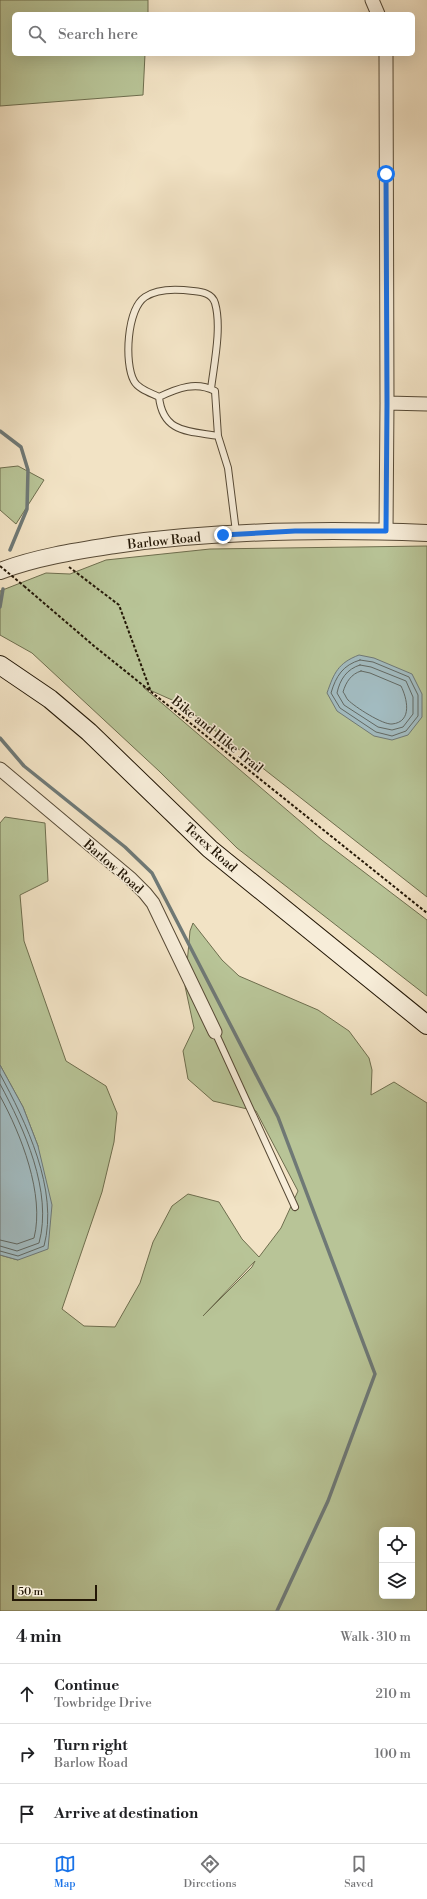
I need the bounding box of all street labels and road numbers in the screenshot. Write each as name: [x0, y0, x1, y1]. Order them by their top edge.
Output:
street label: Barlow Road: [126, 529, 202, 553]
street label: Bike and Hike Trail: [168, 692, 267, 777]
street label: Terex Road: [180, 820, 241, 876]
street label: Barlow Road: [79, 836, 147, 897]

